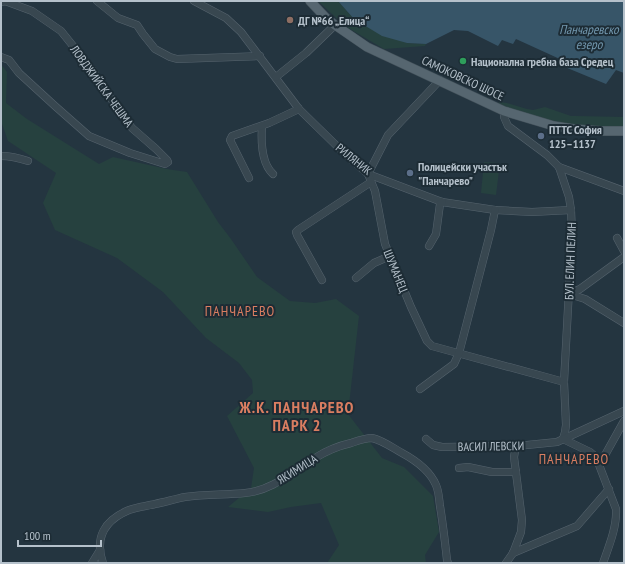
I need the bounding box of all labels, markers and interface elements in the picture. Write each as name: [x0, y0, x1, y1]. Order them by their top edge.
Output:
place label: ДГ №66 „Елица“: [298, 13, 369, 28]
marker: ДГ №66 „Елица“: [285, 15, 295, 25]
water label: Панчаревско езеро: [559, 21, 620, 53]
street label: ЛОВДЖИЙСКА ЧЕШМА: [67, 41, 137, 130]
street label: САМОКОВСКО ШОСЕ: [419, 52, 507, 104]
place label: Национална гребна база Средец: [471, 54, 614, 69]
marker: Национална гребна база Средец: [458, 56, 468, 66]
place label: ПТТС София 125–1137: [549, 122, 602, 151]
marker: ПТТС София 125–1137: [536, 131, 546, 141]
street label: РИЛЯНИК: [333, 140, 375, 178]
place label: Полицейски участък "Панчарево": [418, 159, 507, 188]
marker: Полицейски участък "Панчарево": [405, 168, 415, 178]
street label: БУЛ. ЕЛИН ПЕЛИН: [561, 222, 579, 300]
street label: ШУМАНЕЦ: [381, 247, 412, 295]
district label: ПАНЧАРЕВО: [205, 302, 275, 320]
district label: Ж.К. ПАНЧАРЕВО ПАРК 2: [239, 397, 354, 435]
street label: ВАСИЛ ЛЕВСКИ: [458, 438, 524, 454]
district label: ПАНЧАРЕВО: [539, 450, 609, 468]
street label: ЯКИМИЦА: [274, 451, 320, 487]
scale bar: [18, 522, 101, 548]
text: 100 m: [24, 528, 51, 543]

